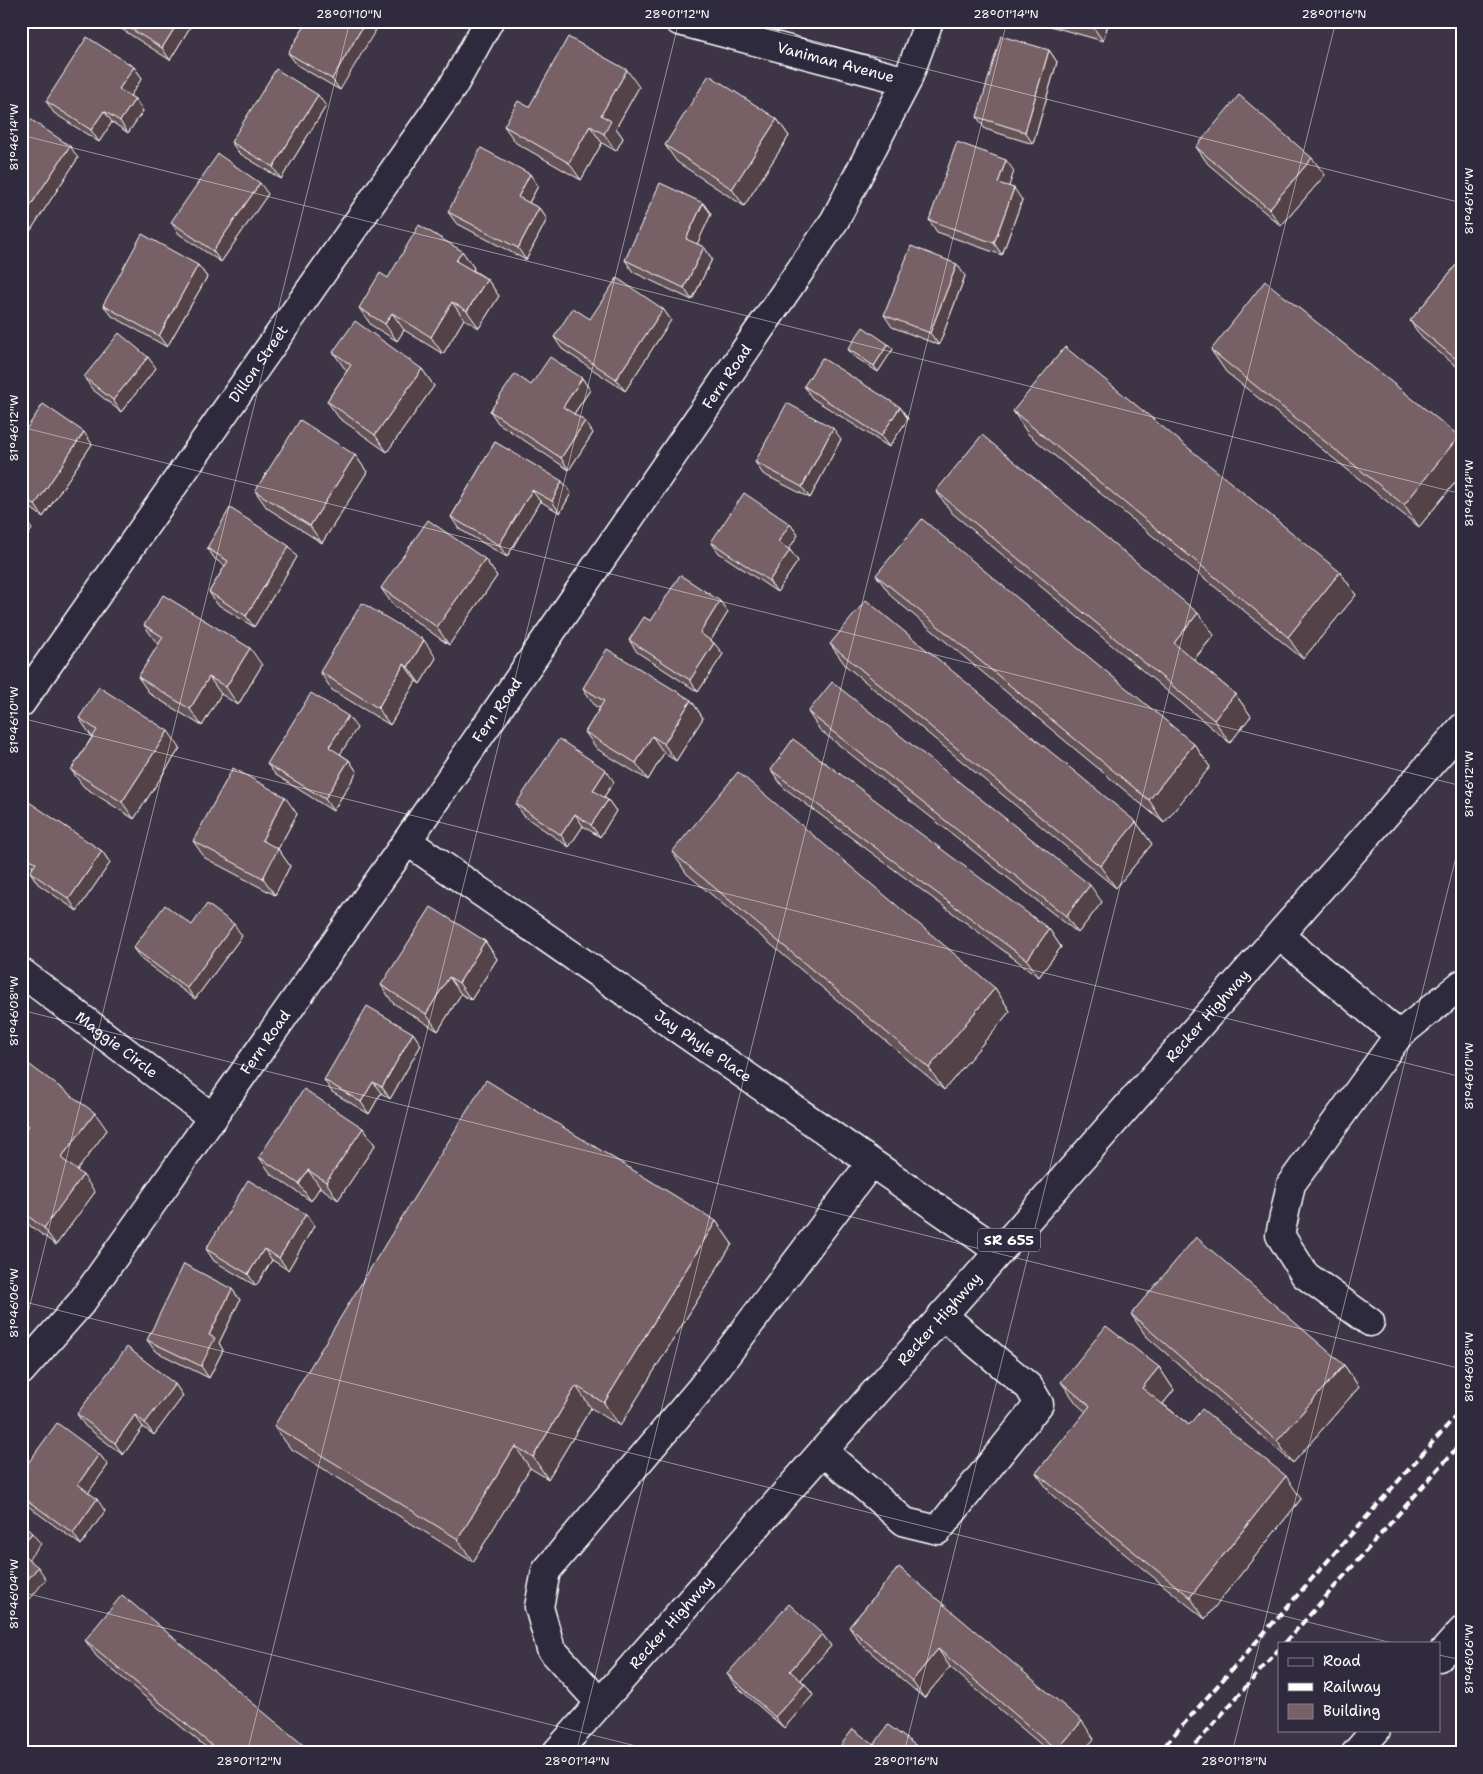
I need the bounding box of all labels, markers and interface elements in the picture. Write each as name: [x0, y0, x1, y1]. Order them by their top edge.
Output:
text: 28°01'10"N: [316, 6, 382, 22]
text: 28°01'12"N: [644, 6, 710, 22]
text: 28°01'14"N: [973, 6, 1039, 22]
text: 28°01'16"N: [1301, 6, 1367, 22]
street label: Vaniman Avenue: [775, 37, 897, 87]
text: 81°46'14"W: [6, 103, 22, 171]
text: 81°46'16"W: [1461, 168, 1477, 234]
street label: Dillon Street: [224, 321, 293, 407]
street label: Fern Road: [698, 340, 757, 413]
text: 81°46'12"W: [6, 394, 22, 462]
text: 81°46'14"W: [1461, 459, 1477, 527]
street label: Fern Road: [468, 673, 527, 747]
text: 81°46'10"W: [6, 686, 22, 754]
text: 81°46'12"W: [1461, 750, 1477, 818]
street label: Recker Highway: [1161, 965, 1254, 1066]
text: 81°46'08"W: [6, 976, 22, 1046]
street label: Jay Phyle Place: [650, 1005, 756, 1087]
street label: Fern Road: [236, 1006, 295, 1078]
street label: Maggie Circle: [71, 1007, 162, 1083]
text: 81°46'10"W: [1461, 1042, 1477, 1110]
road number: SR 655: [978, 1228, 1040, 1252]
text: 81°46'06"W: [6, 1268, 22, 1338]
street label: Recker Highway: [893, 1268, 986, 1370]
text: 81°46'08"W: [1461, 1332, 1477, 1402]
text: 81°46'04"W: [6, 1559, 22, 1629]
street label: Recker Highway: [625, 1572, 718, 1673]
text: 81°46'06"W: [1461, 1624, 1477, 1694]
legend: [1278, 1642, 1440, 1732]
text: Road: [1323, 1651, 1361, 1671]
text: Railway: [1323, 1677, 1381, 1697]
text: Building: [1323, 1701, 1380, 1721]
text: 28°01'12"N: [216, 1753, 282, 1769]
text: 28°01'14"N: [544, 1753, 610, 1769]
text: 28°01'16"N: [873, 1753, 939, 1769]
text: 28°01'18"N: [1201, 1753, 1267, 1769]

